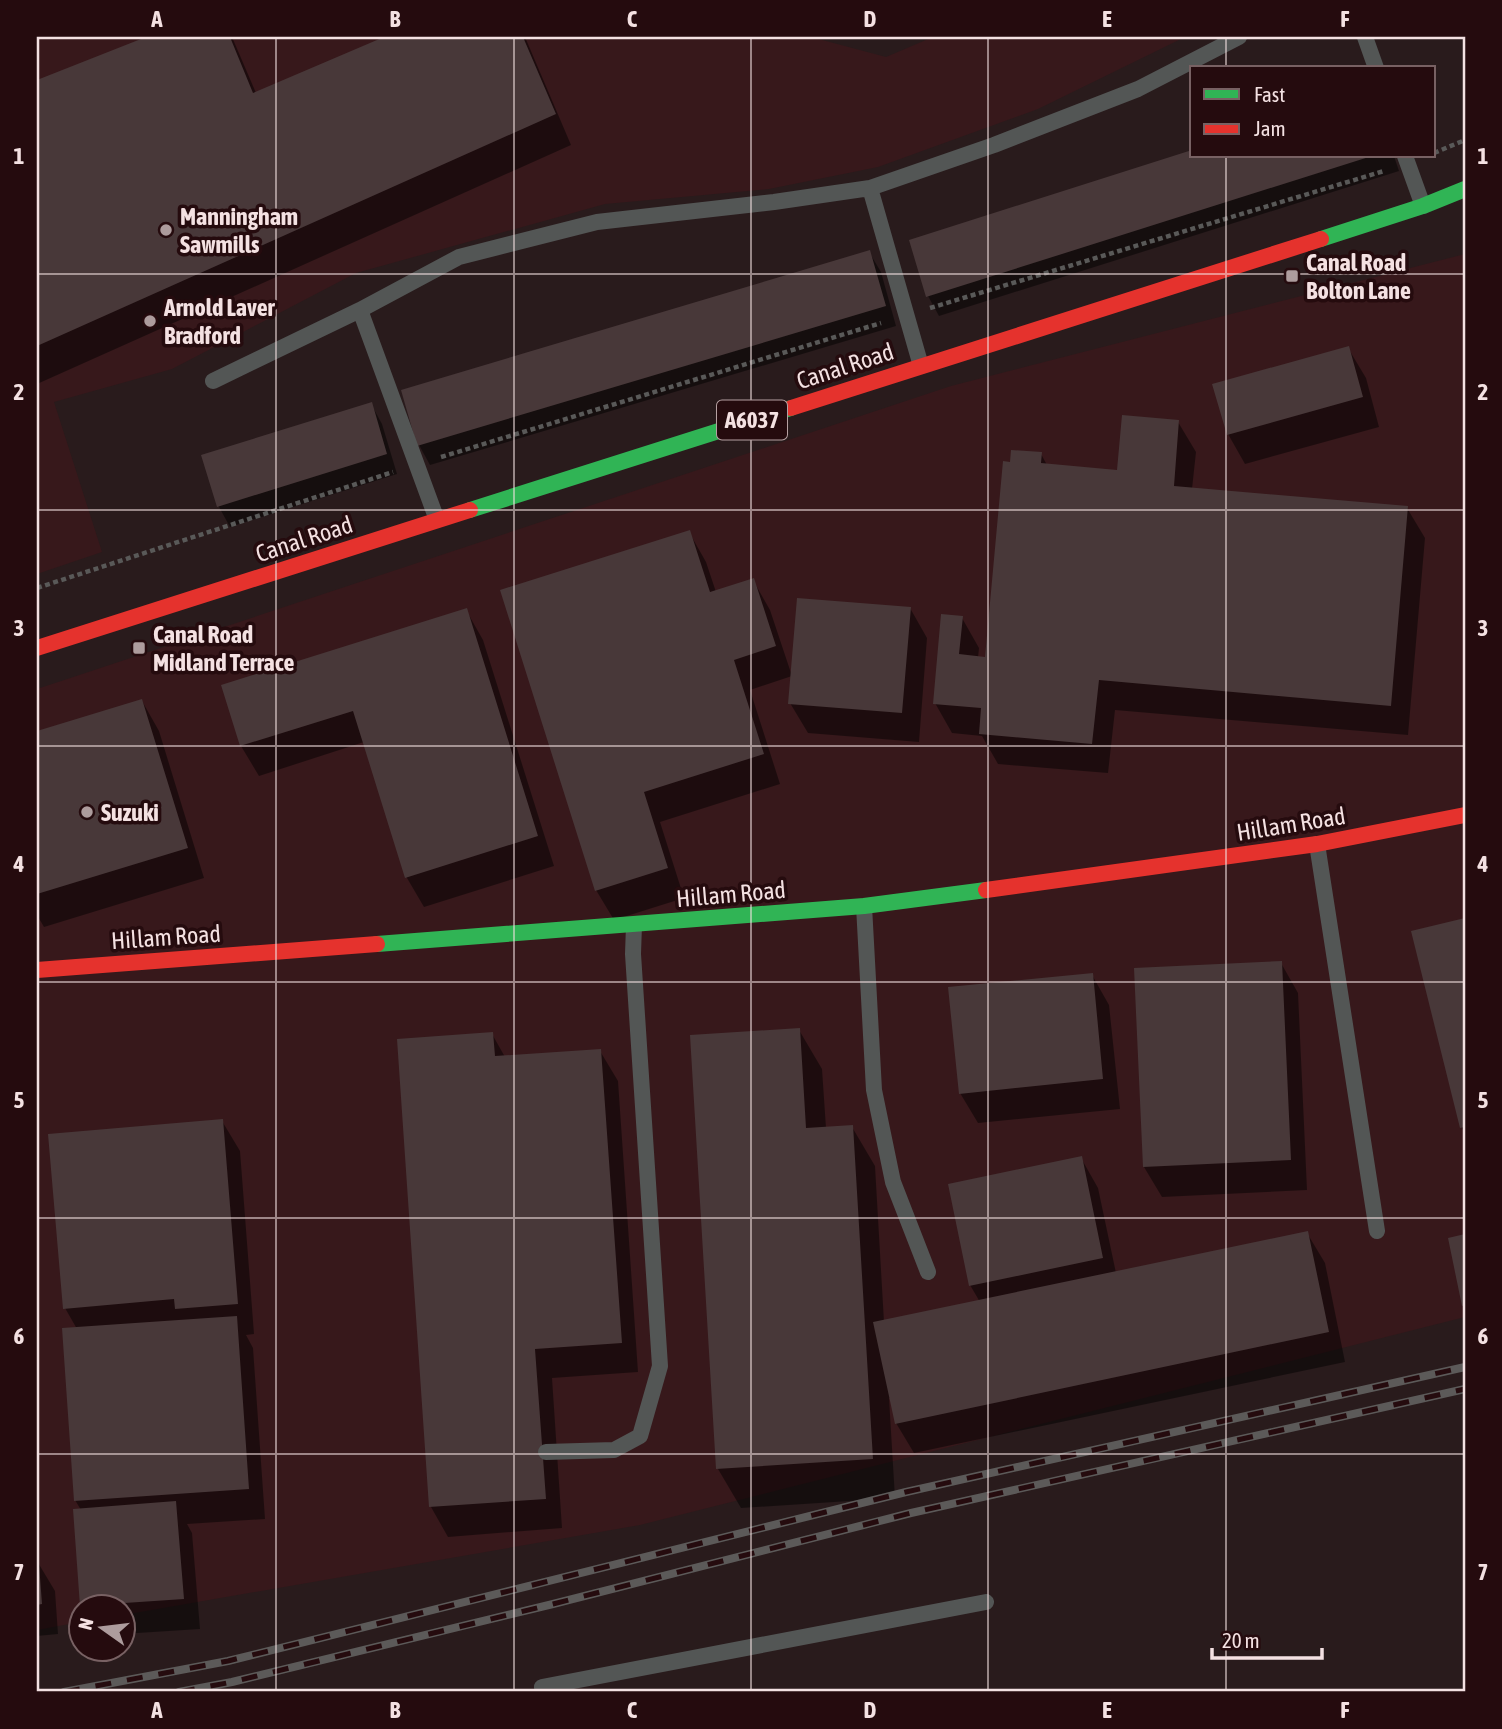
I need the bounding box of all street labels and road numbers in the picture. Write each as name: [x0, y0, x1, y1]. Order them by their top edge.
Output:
street label: Canal Road: [793, 338, 897, 394]
road number: A6037: [717, 400, 787, 440]
street label: Canal Road: [252, 511, 356, 567]
street label: Hillam Road: [1235, 802, 1347, 846]
street label: Hillam Road: [675, 876, 787, 912]
street label: Hillam Road: [110, 920, 222, 954]

